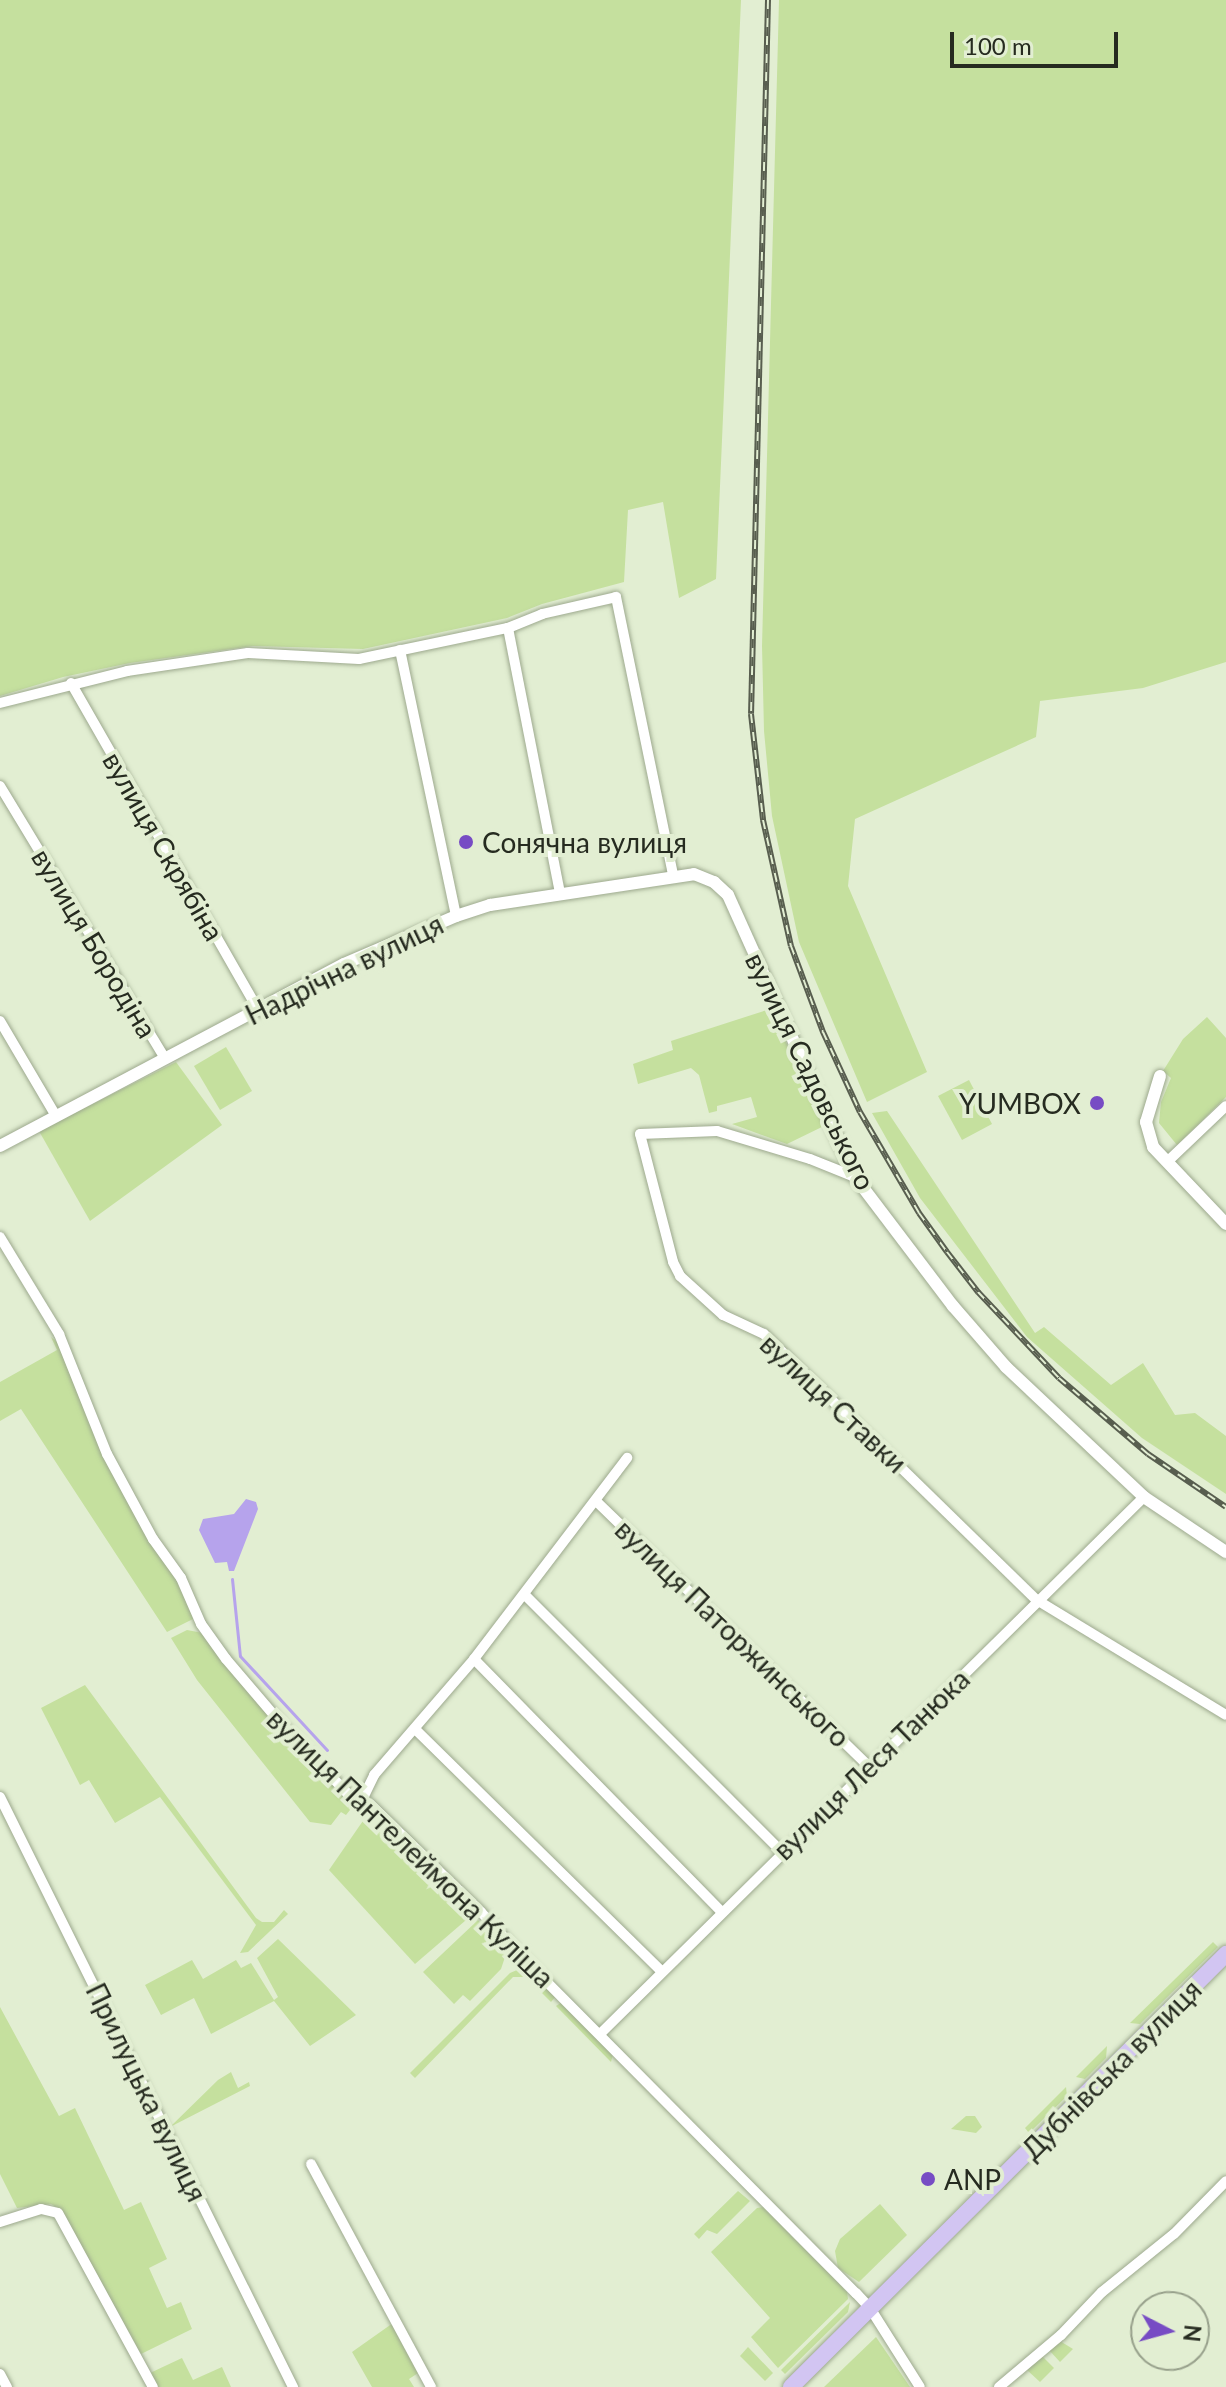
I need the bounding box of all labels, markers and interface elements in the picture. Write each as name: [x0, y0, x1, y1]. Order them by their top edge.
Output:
scale bar: [954, 16, 1122, 66]
text: 100 m: [964, 31, 1032, 60]
street label: вулиця Скрябіна: [96, 746, 232, 946]
place label: Сонячна вулиця: [482, 825, 687, 859]
marker: Сонячна вулиця: [457, 833, 475, 851]
street label: вулиця Бородіна: [25, 842, 165, 1044]
street label: Надрічна вулиця: [240, 907, 448, 1031]
street label: вулиця Садовського: [739, 947, 883, 1195]
place label: YUMBOX: [959, 1086, 1081, 1120]
marker: YUMBOX: [1088, 1094, 1106, 1112]
street label: вулиця Ставки: [754, 1327, 914, 1479]
street label: вулиця Паторжинського: [609, 1512, 857, 1754]
street label: вулиця Леся Танюка: [766, 1662, 976, 1866]
street label: вулиця Пантелеймона Куліша: [261, 1702, 561, 1994]
street label: Дубнівська вулиця: [1014, 1972, 1208, 2166]
street label: Прилуцька вулиця: [80, 1977, 214, 2207]
place label: ANP: [944, 2162, 1001, 2196]
marker: ANP: [919, 2170, 937, 2188]
north arrow: [1130, 2291, 1210, 2371]
text: N: [1178, 2324, 1207, 2343]

